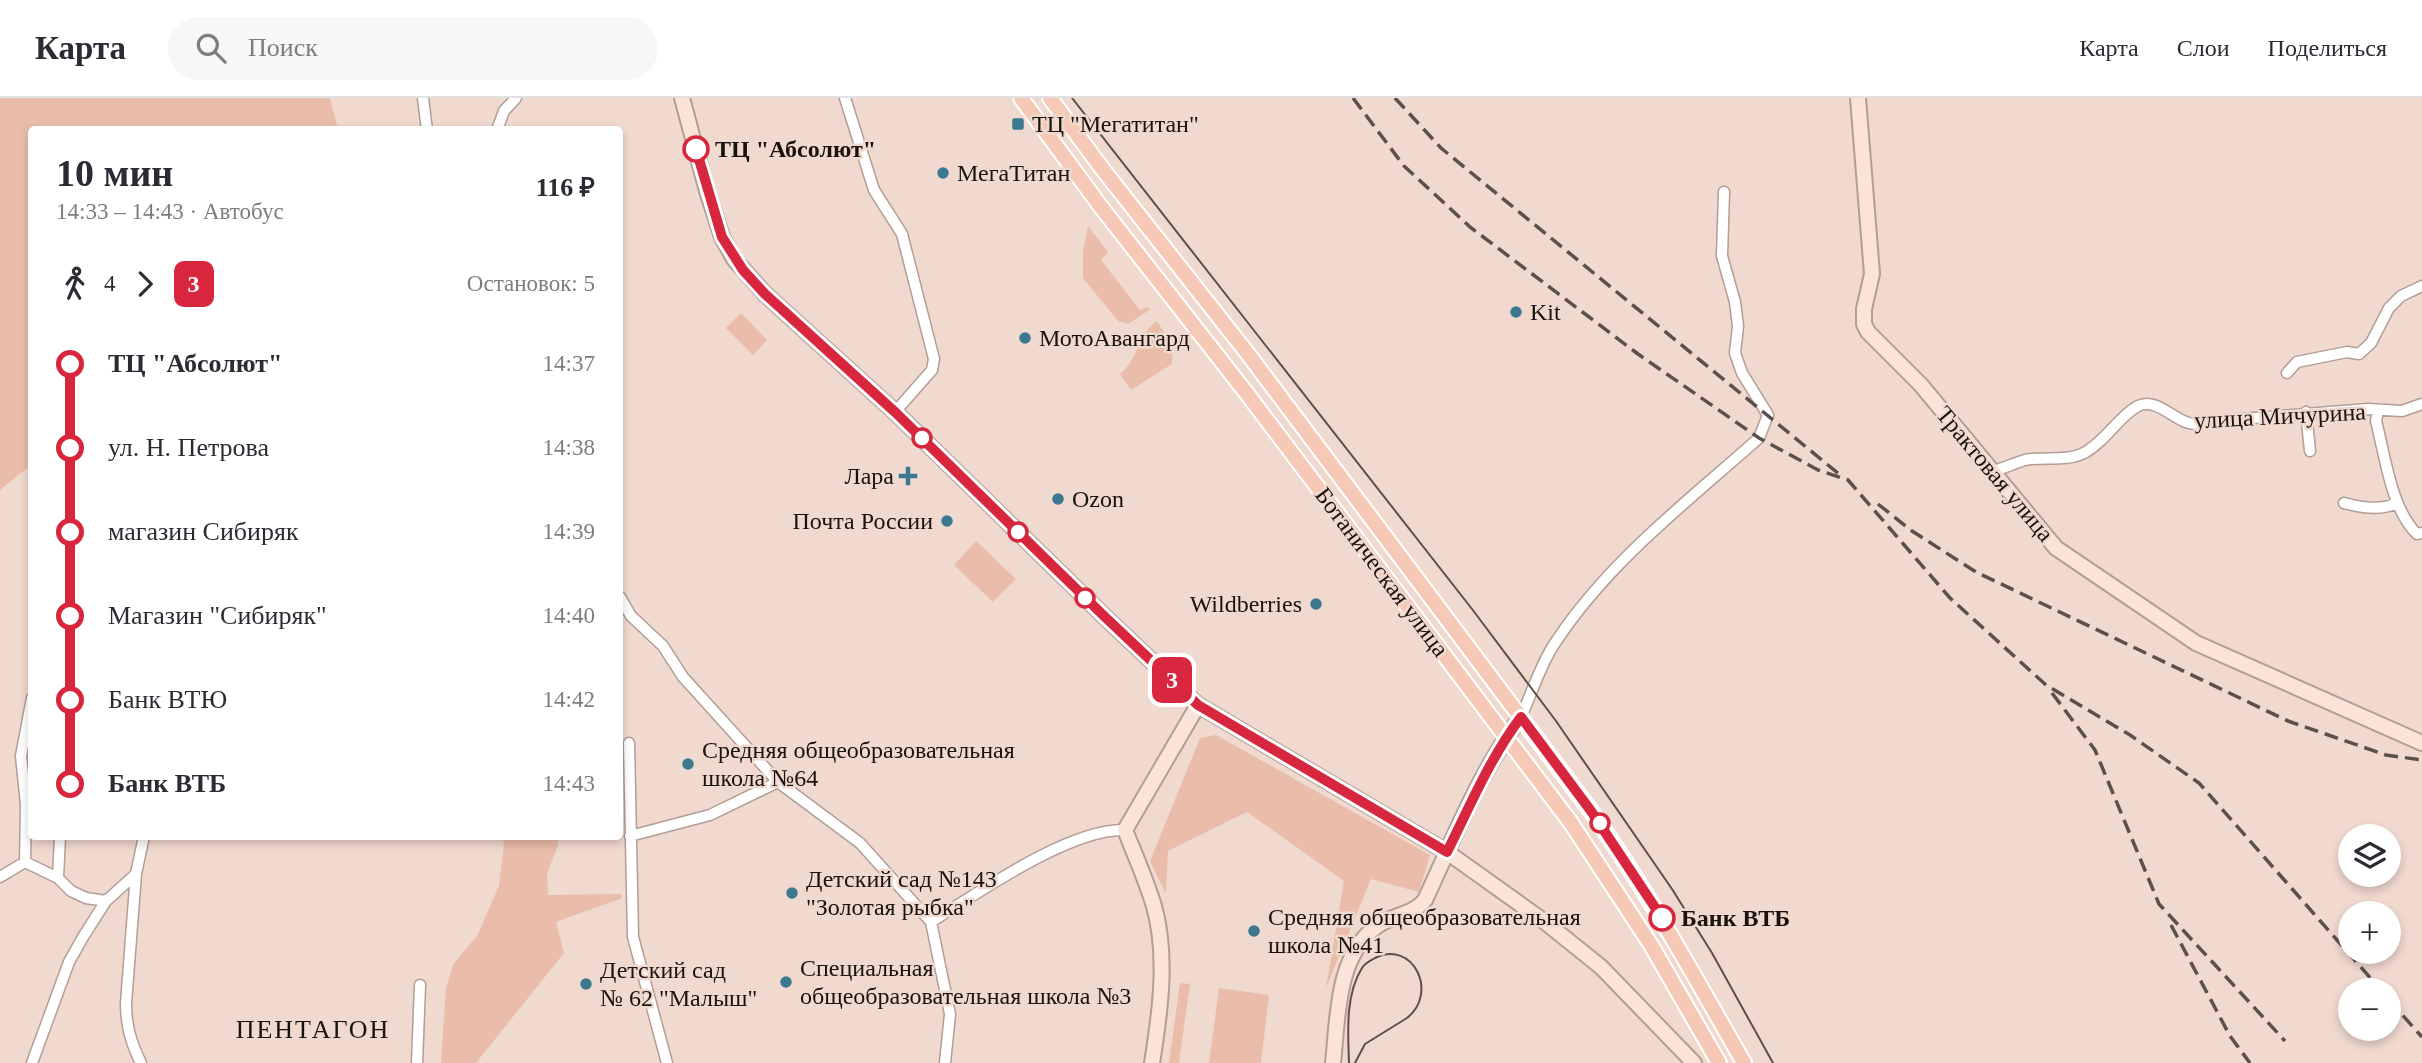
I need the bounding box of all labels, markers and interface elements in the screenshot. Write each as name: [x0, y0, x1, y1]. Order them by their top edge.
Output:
search box: [168, 17, 658, 80]
icon: search: [192, 29, 230, 67]
text: Карта: [35, 30, 126, 66]
text: Поиск: [248, 33, 318, 62]
text: Карта: [2079, 35, 2139, 61]
text: Слои: [2177, 35, 2230, 61]
text: Поделиться: [2268, 35, 2387, 61]
place label: ТЦ "Мегатитан": [1032, 111, 1199, 137]
marker: ТЦ "Мегатитан": [1010, 116, 1026, 132]
marker: ТЦ "Абсолют": [683, 136, 709, 162]
place label: ТЦ "Абсолют": [715, 136, 876, 162]
text: 10 мин: [56, 152, 173, 194]
place label: МегаТитан: [957, 160, 1071, 186]
marker: МегаТитан: [935, 165, 951, 181]
text: 116 ₽: [536, 173, 595, 202]
text: 14:33 – 14:43 · Автобус: [56, 199, 284, 224]
icon: walk: [56, 265, 94, 303]
icon: forward: [126, 265, 164, 303]
text: 4: [104, 271, 116, 296]
text: 3: [188, 271, 200, 297]
text: Остановок: 5: [467, 271, 595, 296]
place label: Kit: [1530, 299, 1561, 325]
marker: Kit: [1508, 304, 1524, 320]
place label: МотоАвангард: [1039, 325, 1190, 351]
marker: МотоАвангард: [1017, 330, 1033, 346]
text: ТЦ "Абсолют": [108, 349, 282, 378]
text: 14:37: [543, 351, 595, 376]
street label: улица Мичурина: [2194, 399, 2367, 433]
street label: Трактовая улица: [1931, 401, 2059, 547]
unlabelled marker: [912, 428, 932, 448]
text: ул. Н. Петрова: [108, 433, 269, 462]
text: 14:38: [543, 435, 595, 460]
place label: Лара: [844, 463, 894, 489]
marker: Лара: [900, 468, 916, 484]
street label: Ботаническая улица: [1310, 482, 1454, 662]
place label: Ozon: [1072, 486, 1124, 512]
marker: Ozon: [1050, 491, 1066, 507]
place label: Почта России: [792, 508, 933, 534]
marker: Почта России: [939, 513, 955, 529]
text: магазин Сибиряк: [108, 517, 299, 546]
text: 14:39: [543, 519, 595, 544]
unlabelled marker: [1008, 522, 1028, 542]
unlabelled marker: [1075, 588, 1095, 608]
place label: Wildberries: [1190, 591, 1302, 617]
marker: Wildberries: [1308, 596, 1324, 612]
text: Магазин "Сибиряк": [108, 601, 327, 630]
text: 14:40: [543, 603, 595, 628]
line badge: 3: [1149, 657, 1195, 703]
text: 3: [1166, 667, 1178, 693]
text: Банк ВТЮ: [108, 685, 227, 714]
text: 14:42: [543, 687, 595, 712]
place label: Средняя общеобразовательная школа №64: [702, 737, 1015, 791]
marker: Средняя общеобразовательная школа №64: [680, 756, 696, 772]
text: Банк ВТБ: [108, 769, 226, 798]
text: 14:43: [543, 771, 595, 796]
unlabelled marker: [1590, 813, 1610, 833]
map controls: [2338, 824, 2401, 1041]
button: layers: [2338, 824, 2401, 887]
place label: Детский сад №143 "Золотая рыбка": [806, 866, 997, 920]
marker: Детский сад №143 "Золотая рыбка": [784, 885, 800, 901]
button: +: [2338, 901, 2401, 964]
place label: Средняя общеобразовательная школа №41: [1268, 904, 1581, 958]
marker: Банк ВТБ: [1649, 905, 1675, 931]
place label: Банк ВТБ: [1681, 905, 1790, 931]
marker: Средняя общеобразовательная школа №41: [1246, 923, 1262, 939]
place label: Специальная общеобразовательная школа №3: [800, 955, 1131, 1009]
place label: Детский сад № 62 "Малыш": [600, 957, 757, 1011]
marker: Специальная общеобразовательная школа №3: [778, 974, 794, 990]
marker: Детский сад № 62 "Малыш": [578, 976, 594, 992]
button: −: [2338, 978, 2401, 1041]
district label: ПЕНТАГОН: [236, 1015, 390, 1044]

